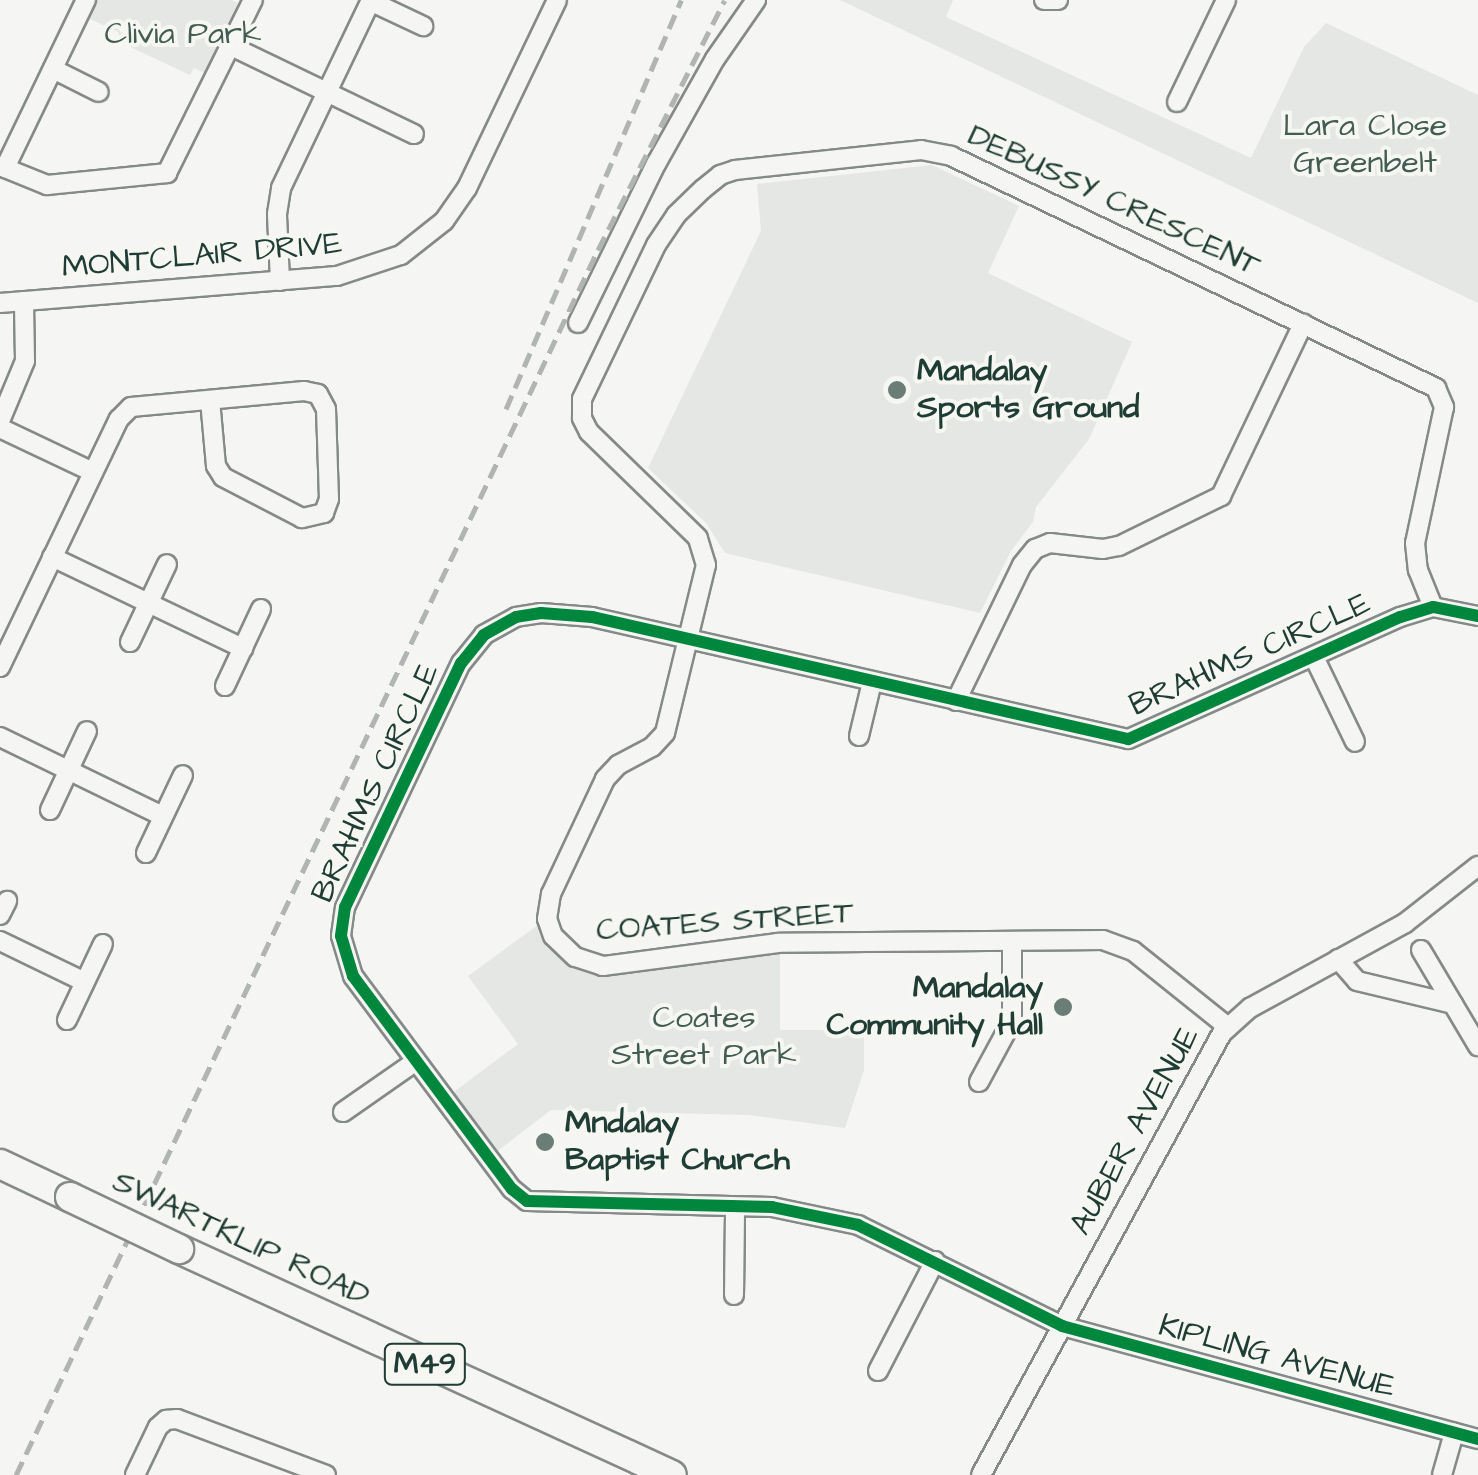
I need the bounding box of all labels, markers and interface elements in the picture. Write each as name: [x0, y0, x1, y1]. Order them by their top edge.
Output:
park label: Clivia Park: [104, 15, 262, 53]
park label: Lara Close Greenbelt: [1283, 108, 1447, 183]
street label: DEBUSSY CRESCENT: [962, 116, 1266, 286]
street label: MONTCLAIR DRIVE: [60, 225, 344, 287]
place label: Mandalay Sports Ground: [917, 353, 1139, 428]
marker: Mandalay Sports Ground: [886, 379, 908, 401]
street label: BRAHMS CIRCLE: [1124, 585, 1376, 725]
street label: BRAHMS CIRCLE: [304, 657, 448, 909]
street label: COATES STREET: [595, 894, 855, 950]
place label: Mandalay Community Hall: [826, 970, 1043, 1045]
marker: Mandalay Community Hall: [1052, 996, 1074, 1018]
park label: Coates Street Park: [611, 1000, 797, 1075]
street label: AUBER AVENUE: [1062, 1020, 1208, 1242]
place label: Mndalay Baptist Church: [565, 1105, 790, 1180]
marker: Mndalay Baptist Church: [534, 1131, 556, 1153]
street label: SWARTKLIP ROAD: [106, 1163, 376, 1315]
street label: KIPLING AVENUE: [1155, 1307, 1399, 1407]
road number: M49: [382, 1339, 468, 1389]

